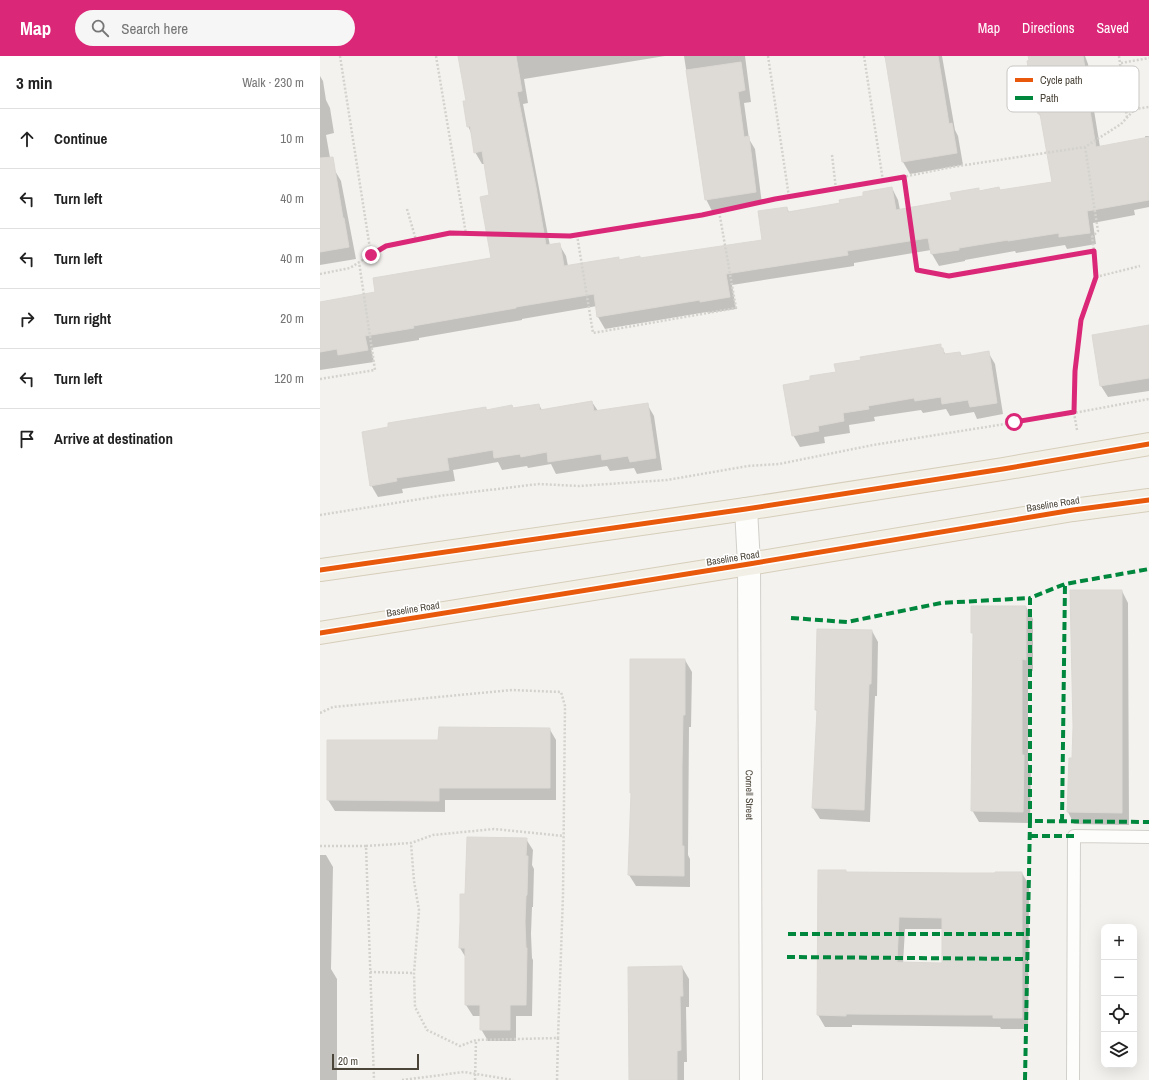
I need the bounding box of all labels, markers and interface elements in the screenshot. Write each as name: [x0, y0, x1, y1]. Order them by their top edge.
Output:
search box: [75, 10, 355, 46]
text: Map: [20, 15, 51, 41]
icon: search: [89, 17, 111, 39]
text: Search here: [121, 18, 188, 39]
text: Map: [978, 19, 1000, 37]
text: Directions: [1022, 19, 1074, 37]
text: Saved: [1096, 19, 1129, 37]
legend: [1007, 66, 1139, 112]
text: 3 min: [16, 71, 52, 94]
text: Cycle path: [1040, 73, 1083, 87]
text: Walk · 230 m: [242, 74, 304, 91]
text: Path: [1040, 91, 1059, 105]
icon: ahead: [16, 128, 38, 150]
text: Continue: [54, 128, 107, 149]
text: 10 m: [280, 130, 304, 147]
icon: left: [16, 188, 38, 210]
text: Turn left: [54, 188, 102, 209]
text: 40 m: [280, 190, 304, 207]
route end: [362, 246, 380, 264]
icon: left: [16, 248, 38, 270]
text: Turn left: [54, 248, 102, 269]
text: 40 m: [280, 250, 304, 267]
icon: right: [16, 308, 38, 330]
text: Turn right: [54, 308, 111, 329]
text: 20 m: [280, 310, 304, 327]
icon: left: [16, 368, 38, 390]
text: Turn left: [54, 368, 102, 389]
text: 120 m: [274, 370, 304, 387]
route start: [1005, 413, 1023, 431]
icon: arrive: [16, 428, 38, 450]
text: Arrive at destination: [54, 428, 173, 449]
street label: Baseline Road: [1025, 493, 1081, 515]
street label: Baseline Road: [705, 547, 761, 569]
street label: Baseline Road: [385, 598, 441, 620]
street label: Cornell Street: [743, 770, 756, 821]
map controls: [1101, 924, 1137, 1068]
button: +: [1101, 924, 1137, 960]
button: −: [1101, 960, 1137, 996]
button: locate: [1101, 996, 1137, 1032]
button: layers: [1101, 1032, 1137, 1068]
scale bar: [332, 1052, 419, 1071]
text: 20 m: [338, 1054, 358, 1068]

